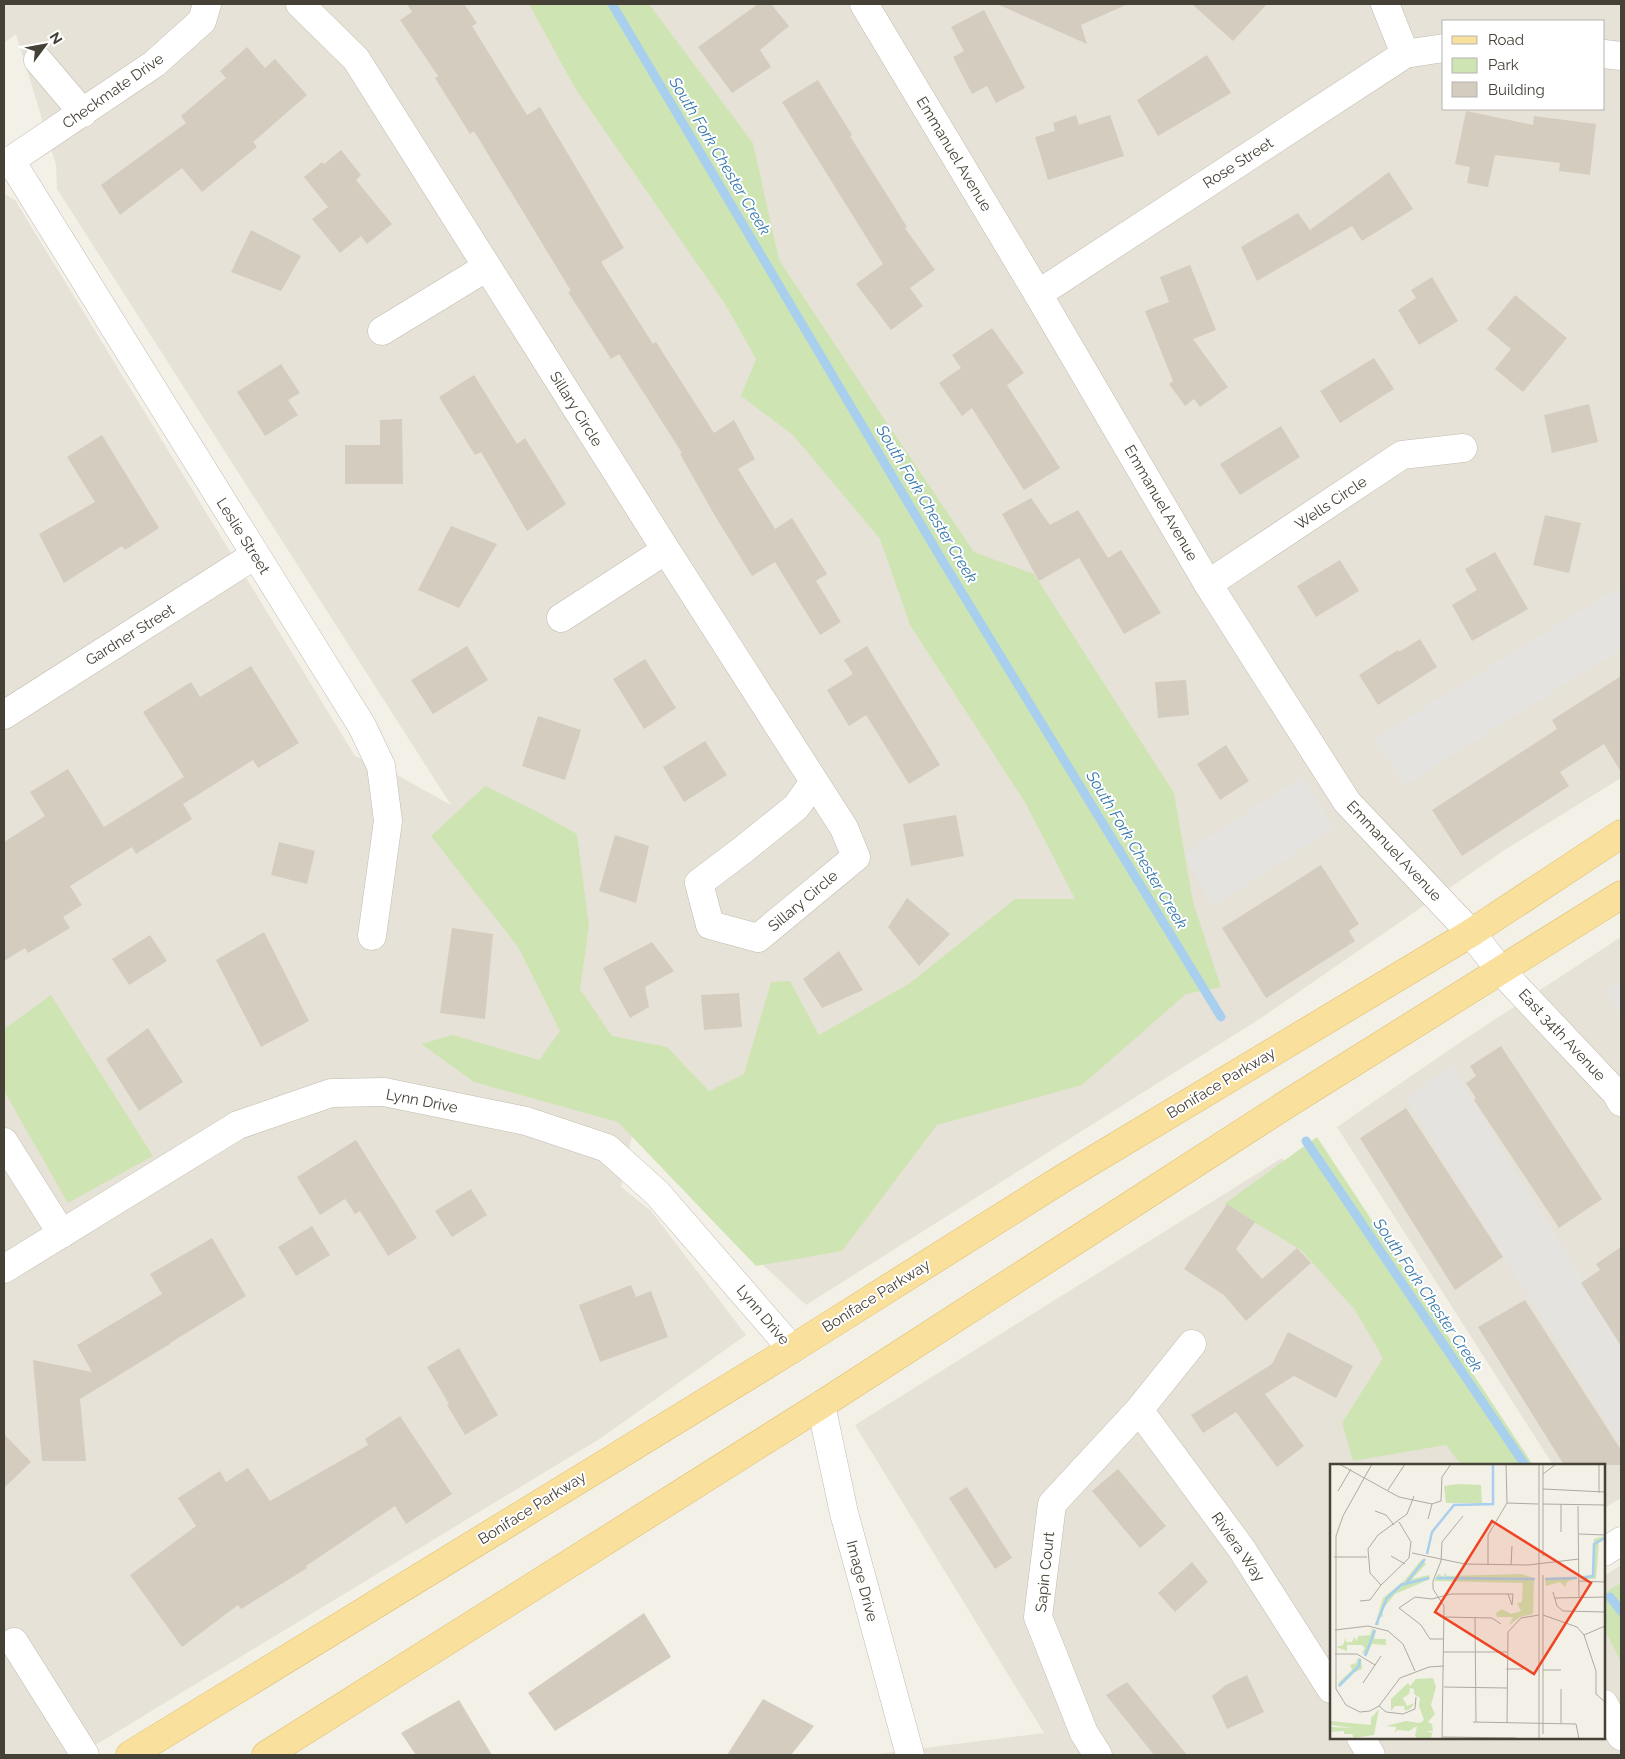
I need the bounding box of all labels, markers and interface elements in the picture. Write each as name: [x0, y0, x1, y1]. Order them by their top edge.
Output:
north arrow: [20, 20, 70, 70]
legend: [1442, 20, 1605, 110]
text: N: [46, 29, 66, 47]
text: Road: [1488, 31, 1524, 49]
street label: Checkmate Drive: [59, 49, 167, 133]
text: Park: [1488, 56, 1519, 74]
water label: South Fork Chester Creek: [665, 73, 775, 239]
text: Building: [1488, 81, 1545, 99]
street label: Emmanuel Avenue: [913, 93, 996, 215]
street label: Rose Street: [1200, 134, 1276, 192]
street label: Sillary Circle: [546, 368, 606, 450]
water label: South Fork Chester Creek: [872, 421, 982, 587]
street label: Emmanuel Avenue: [1120, 442, 1202, 564]
street label: Wells Circle: [1292, 472, 1370, 534]
street label: Leslie Street: [213, 495, 273, 577]
street label: Gardner Street: [82, 601, 178, 669]
water label: South Fork Chester Creek: [1082, 767, 1192, 933]
street label: Emmanuel Avenue: [1343, 797, 1445, 905]
street label: Sillary Circle: [765, 867, 842, 935]
street label: East 34th Avenue: [1515, 985, 1609, 1085]
street label: Boniface Parkway: [1163, 1043, 1279, 1123]
street label: Lynn Drive: [385, 1085, 460, 1117]
water label: South Fork Chester Creek: [1369, 1214, 1487, 1376]
street label: Boniface Parkway: [819, 1256, 933, 1336]
street label: Lynn Drive: [733, 1281, 793, 1349]
inset map: [1330, 1464, 1605, 1739]
street label: Boniface Parkway: [475, 1468, 589, 1548]
street label: Riviera Way: [1207, 1509, 1269, 1585]
street label: Sapin Court: [1032, 1531, 1058, 1613]
street label: Image Drive: [843, 1538, 882, 1624]

